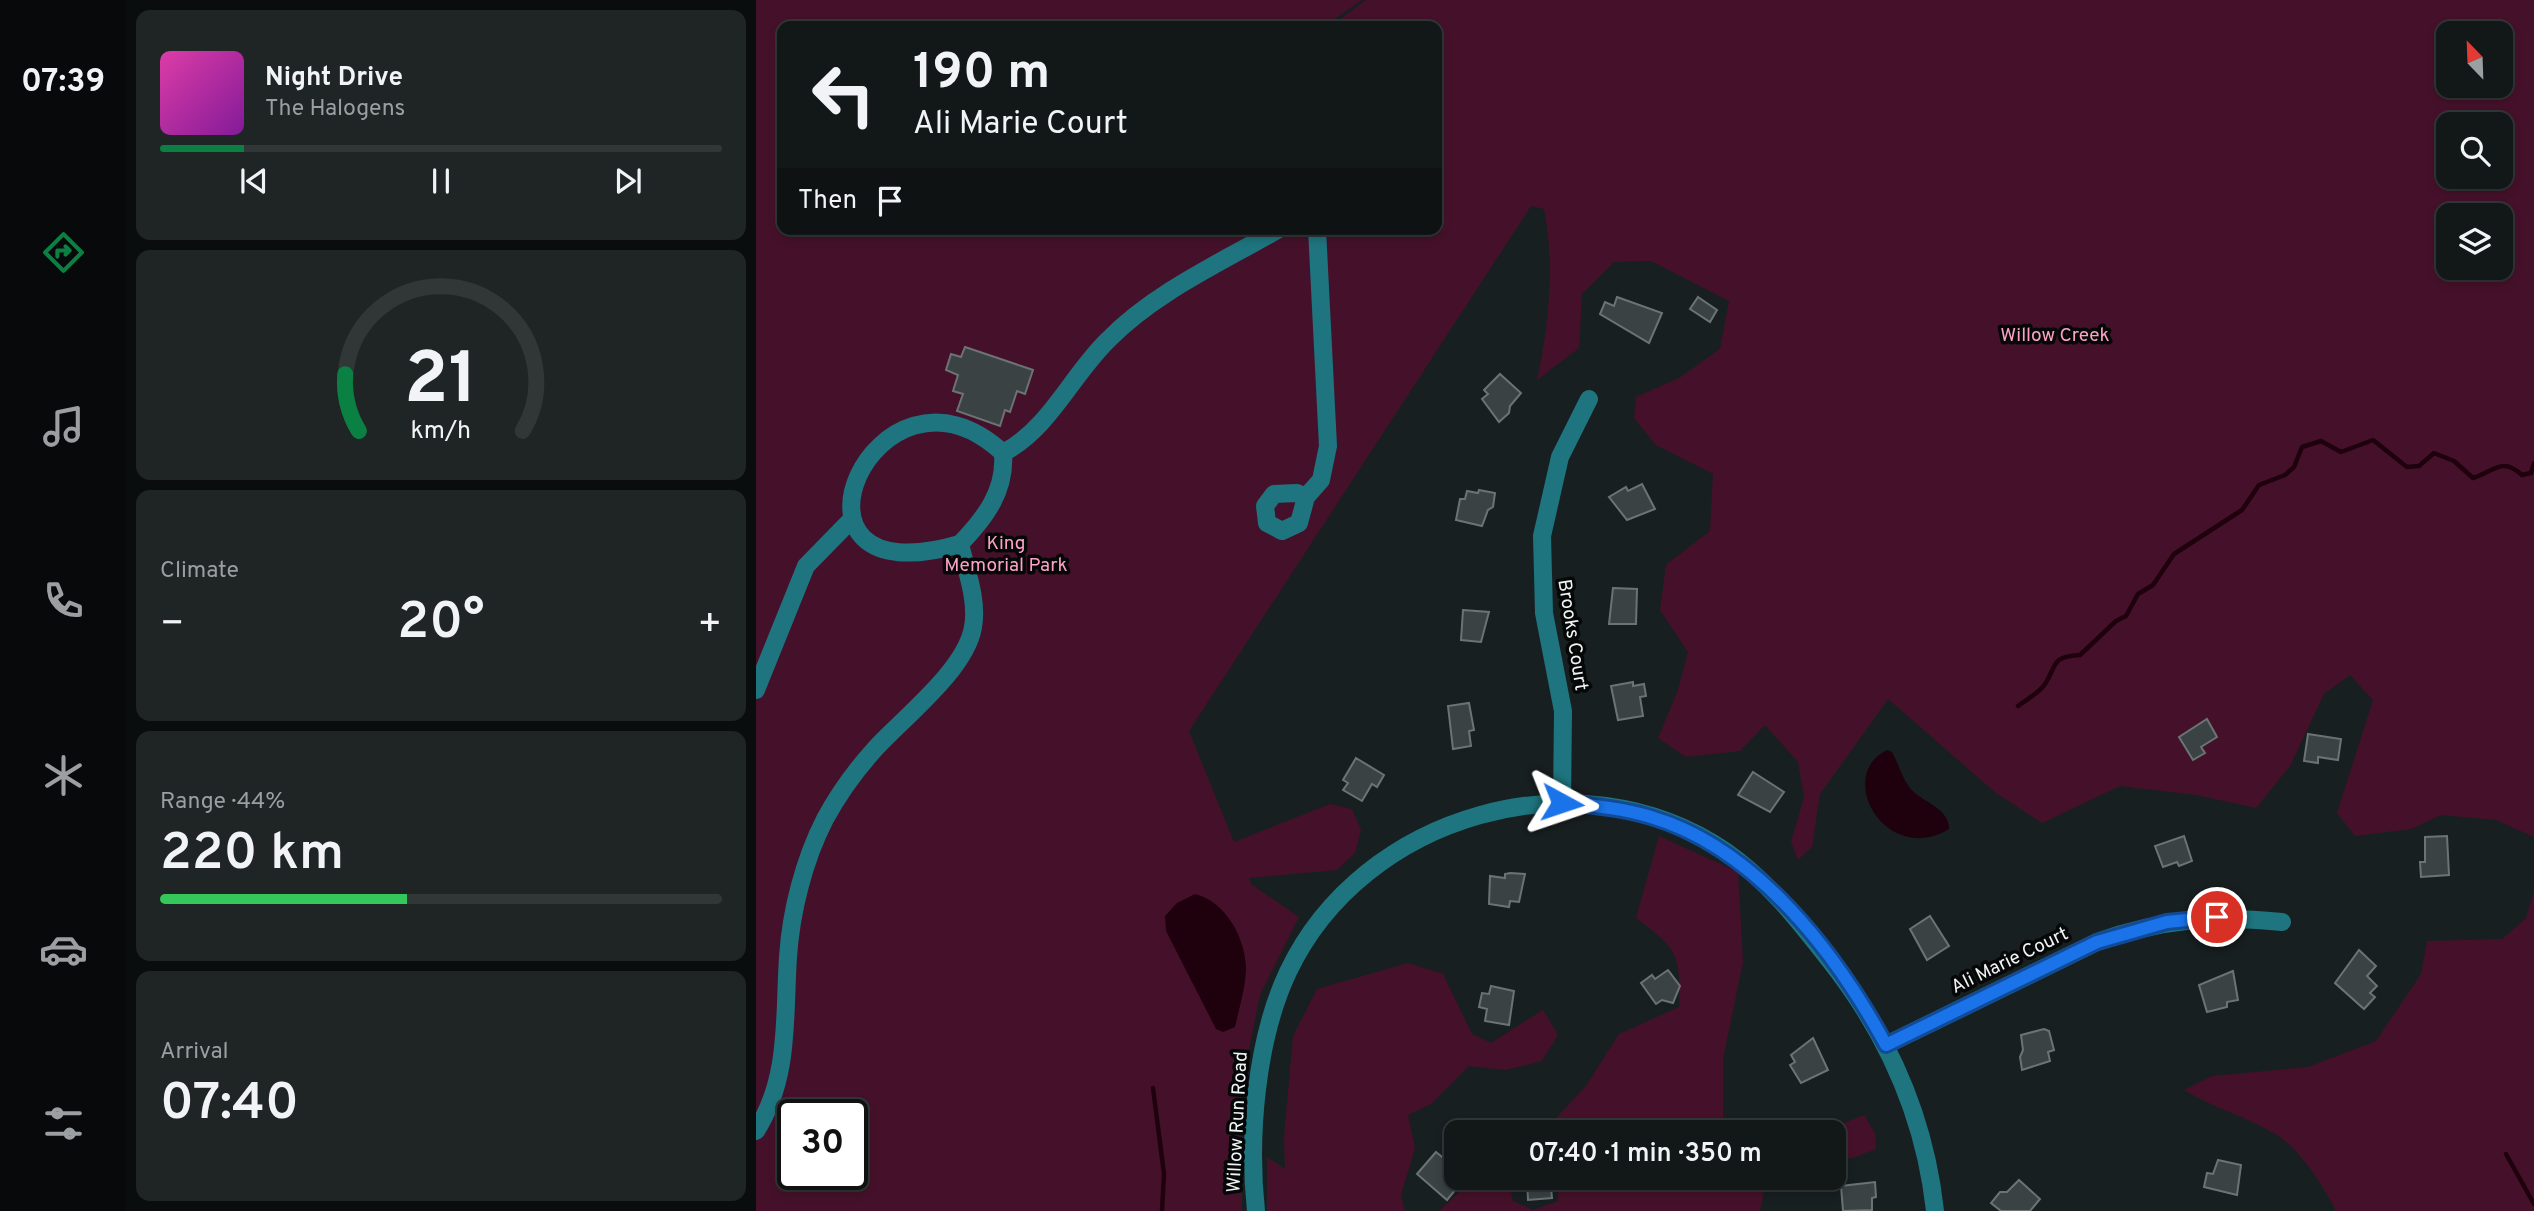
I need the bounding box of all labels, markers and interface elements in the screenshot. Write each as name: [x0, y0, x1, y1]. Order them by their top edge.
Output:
north arrow: [2436, 21, 2513, 98]
map controls: [2436, 21, 2513, 280]
text: 190 m: [913, 44, 1050, 106]
icon: left: [798, 49, 889, 140]
text: Night Drive: [265, 62, 403, 95]
text: 07:39: [21, 63, 105, 103]
text: The Halogens: [265, 95, 405, 124]
text: Ali Marie Court: [913, 105, 1128, 145]
button: search: [2436, 112, 2513, 189]
icon: previous: [235, 162, 273, 200]
icon: pause: [422, 162, 460, 200]
icon: next: [609, 162, 647, 200]
icon: arrive: [871, 182, 909, 220]
text: Then: [798, 185, 857, 218]
button: layers: [2436, 203, 2513, 280]
icon: directions: [39, 228, 88, 277]
park label: Willow Creek: [2000, 324, 2110, 348]
text: 21: [404, 338, 478, 430]
icon: music: [39, 402, 88, 451]
text: km/h: [411, 416, 471, 448]
park label: King Memorial Park: [944, 532, 1068, 578]
text: Climate: [160, 557, 239, 586]
icon: phone: [39, 576, 88, 625]
street label: Brooks Court: [1551, 577, 1593, 693]
text: 20°: [397, 591, 485, 657]
text: −: [160, 601, 185, 650]
text: +: [697, 601, 722, 650]
icon: climate: [39, 751, 88, 800]
position arrow: [1525, 766, 1599, 840]
text: Range · 44%: [160, 788, 285, 817]
text: 220 km: [160, 822, 344, 888]
pin: [2187, 887, 2247, 947]
icon: arrive: [2198, 898, 2236, 936]
street label: Ali Marie Court: [1947, 922, 2073, 1000]
icon: car: [39, 925, 88, 974]
text: Arrival: [160, 1038, 229, 1067]
street label: Willow Run Road: [1222, 1051, 1254, 1193]
text: 07:40: [160, 1072, 299, 1138]
icon: filters: [39, 1099, 88, 1148]
speed limit sign: 30: [777, 1099, 868, 1190]
text: 07:40 · 1 min · 350 m: [1528, 1138, 1762, 1171]

